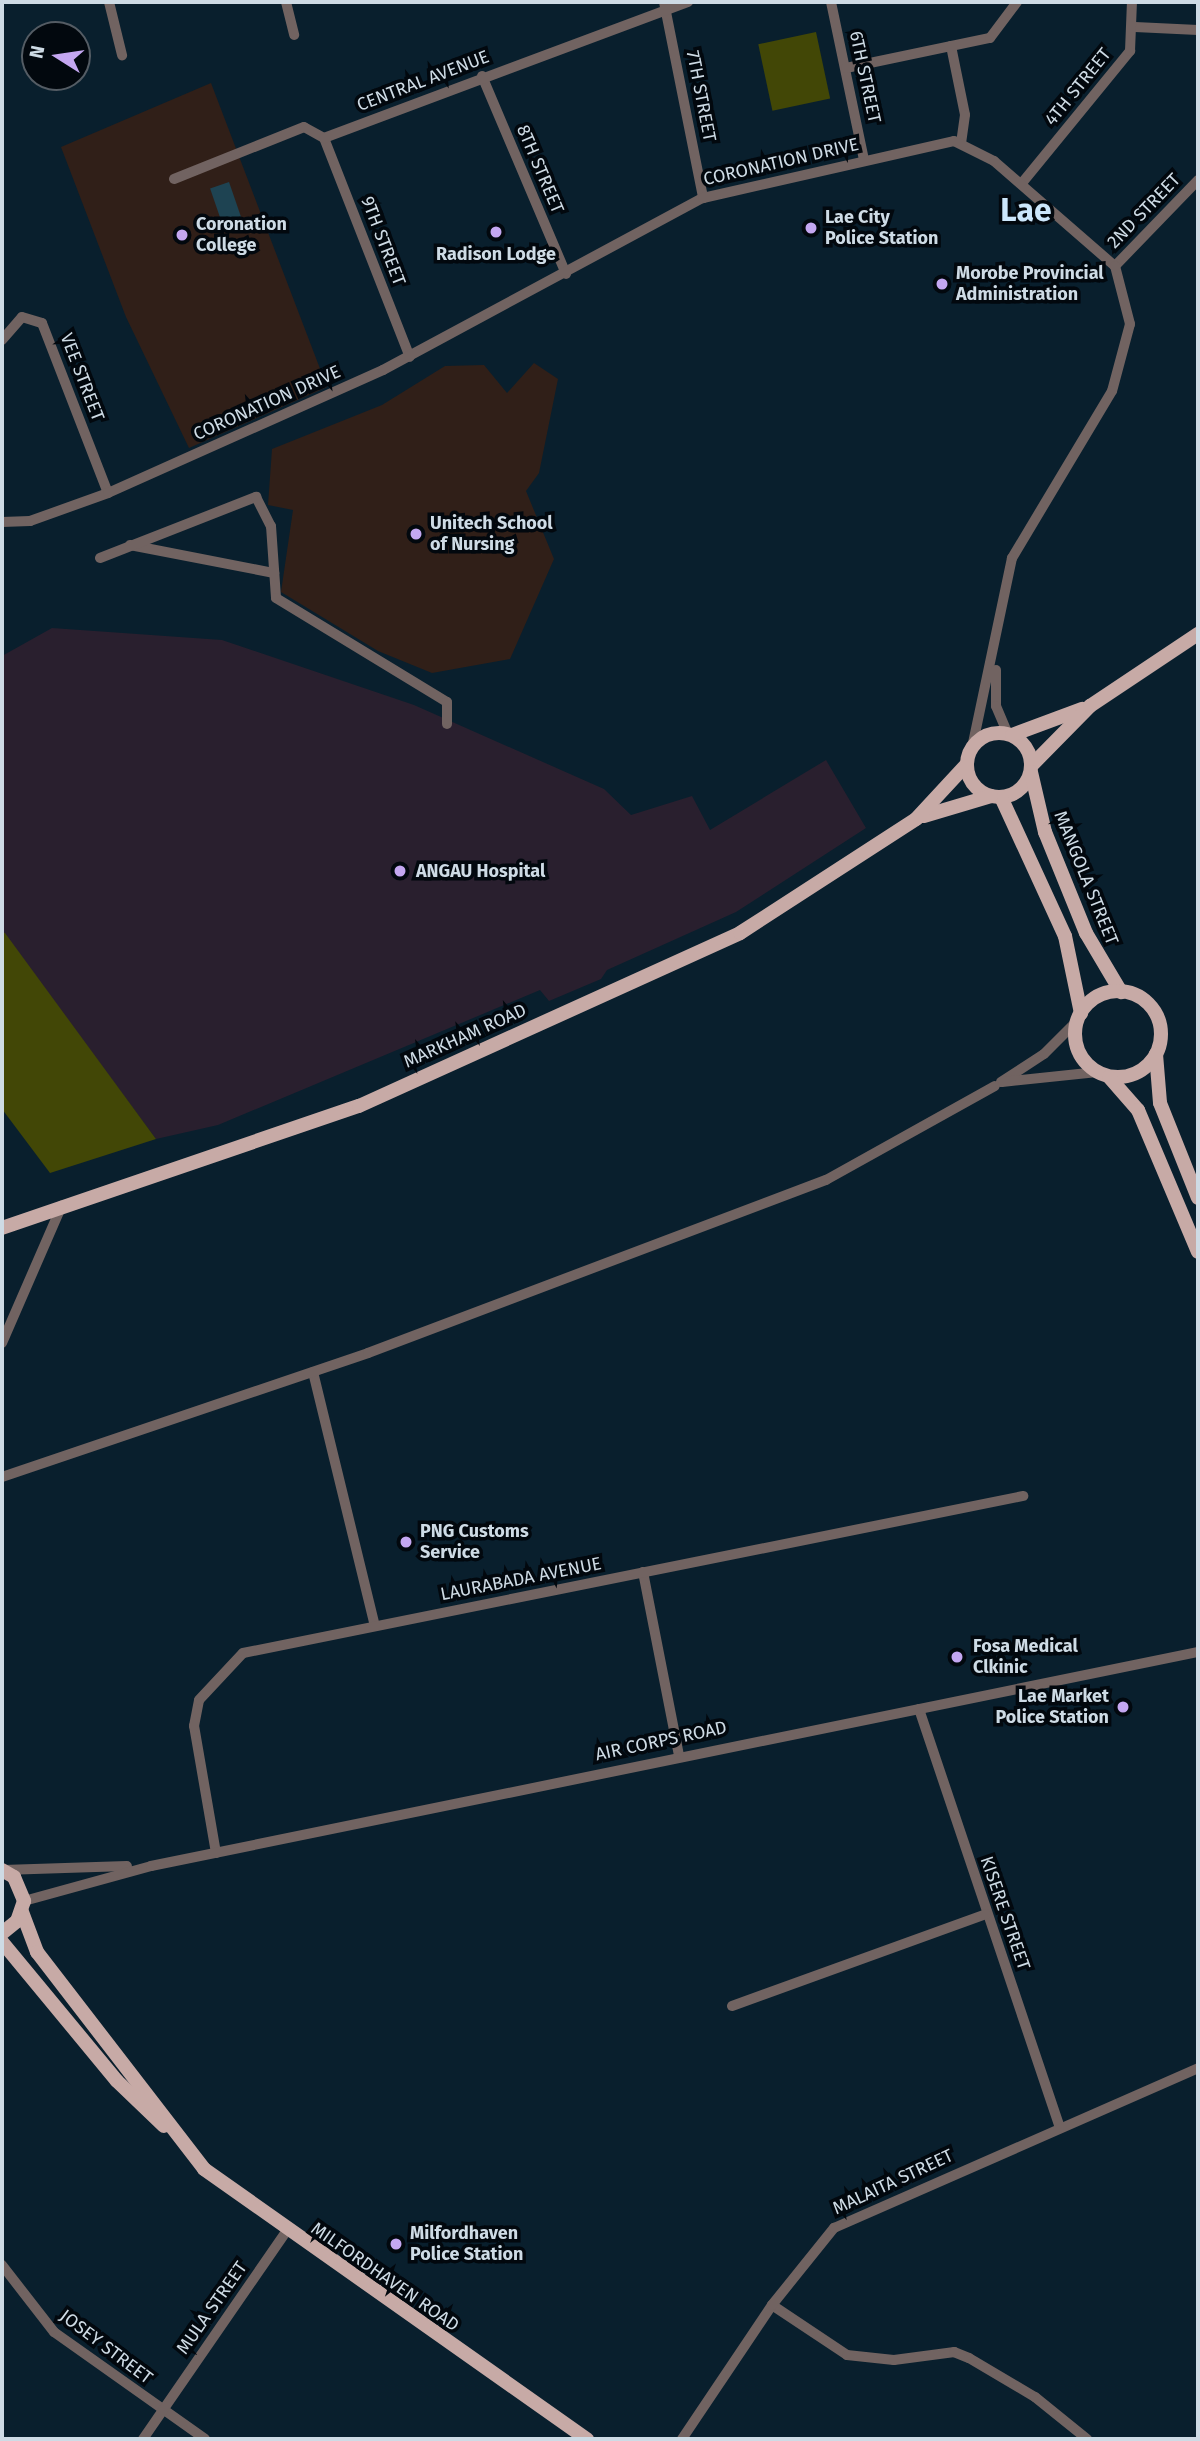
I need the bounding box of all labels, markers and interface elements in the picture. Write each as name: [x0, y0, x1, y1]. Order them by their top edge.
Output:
north arrow: [21, 21, 91, 91]
street label: 6TH STREET: [845, 29, 885, 125]
text: N: [24, 43, 49, 61]
street label: 4TH STREET: [1040, 44, 1116, 130]
street label: CENTRAL AVENUE: [354, 46, 492, 116]
street label: 7TH STREET: [682, 49, 720, 143]
street label: 8TH STREET: [512, 121, 568, 217]
street label: CORONATION DRIVE: [701, 134, 861, 190]
street label: 2ND STREET: [1103, 169, 1185, 253]
district label: Lae: [1000, 191, 1052, 229]
street label: 9TH STREET: [356, 193, 410, 289]
place label: Lae City Police Station: [825, 207, 938, 249]
place label: Coronation College: [196, 214, 287, 256]
marker: Lae City Police Station: [803, 220, 819, 236]
marker: Radison Lodge: [488, 224, 504, 240]
marker: Coronation College: [174, 227, 190, 243]
place label: Radison Lodge: [436, 243, 556, 265]
place label: Morobe Provincial Administration: [956, 263, 1104, 306]
marker: Morobe Provincial Administration: [934, 276, 950, 292]
street label: VEE STREET: [55, 330, 109, 424]
street label: CORONATION DRIVE: [190, 361, 344, 445]
place label: Unitech School of Nursing: [430, 513, 553, 556]
marker: Unitech School of Nursing: [408, 526, 424, 542]
street label: MANGOLA STREET: [1049, 808, 1123, 948]
place label: ANGAU Hospital: [416, 860, 545, 882]
marker: ANGAU Hospital: [390, 861, 410, 881]
street label: MARKHAM ROAD: [400, 999, 530, 1073]
place label: PNG Customs Service: [420, 1521, 529, 1564]
marker: PNG Customs Service: [398, 1534, 414, 1550]
street label: LAURABADA AVENUE: [439, 1553, 603, 1605]
place label: Fosa Medical Clkinic: [973, 1636, 1078, 1678]
marker: Fosa Medical Clkinic: [947, 1647, 967, 1667]
place label: Lae Market Police Station: [996, 1686, 1109, 1728]
marker: Lae Market Police Station: [1115, 1699, 1131, 1715]
street label: AIR CORPS ROAD: [593, 1717, 729, 1765]
street label: KISERE STREET: [975, 1853, 1035, 1973]
street label: MALAITA STREET: [829, 2145, 957, 2219]
street label: MILFORDHAVEN ROAD: [307, 2218, 463, 2336]
place label: Milfordhaven Police Station: [410, 2223, 523, 2266]
marker: Milfordhaven Police Station: [388, 2236, 404, 2252]
street label: MULA STREET: [172, 2258, 252, 2358]
street label: JOSEY STREET: [56, 2305, 156, 2389]

